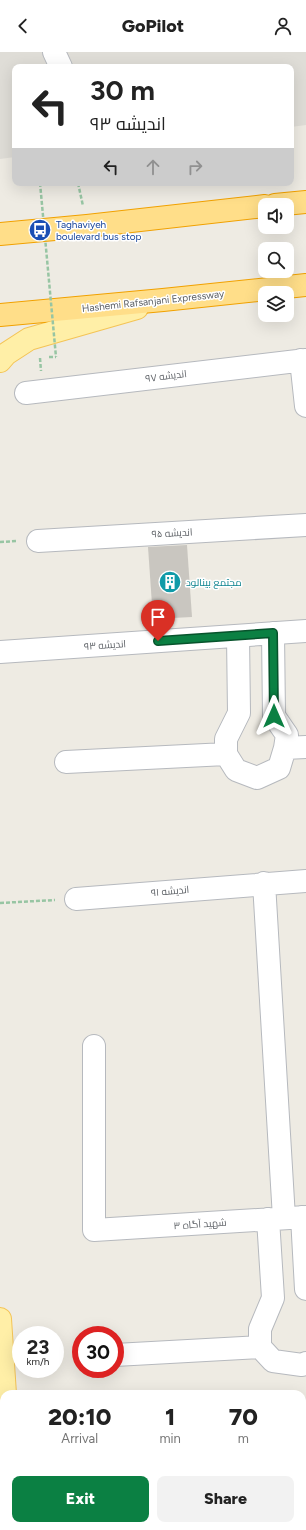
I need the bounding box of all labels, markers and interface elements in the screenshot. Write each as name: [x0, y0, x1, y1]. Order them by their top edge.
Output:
icon: back: [12, 15, 34, 37]
text: GoPilot: [122, 15, 184, 37]
icon: person: [272, 15, 294, 37]
text: 30 m: [90, 73, 155, 107]
icon: left: [24, 80, 76, 132]
text: اندیشه ۹۳: [90, 113, 166, 135]
icon: left: [100, 156, 122, 178]
icon: ahead: [142, 156, 164, 178]
icon: right: [184, 156, 206, 178]
map controls: [258, 198, 294, 322]
button: sound: [258, 198, 294, 234]
bus stop icon: Taghaviyeh boulevard bus stop: [27, 217, 53, 243]
place label: Taghaviyeh boulevard bus stop: [56, 218, 141, 243]
button: search: [258, 242, 294, 278]
button: layers: [258, 286, 294, 322]
street label: Hashemi Rafsanjani Expressway: [81, 287, 225, 315]
street label: اندیشه ۹۷: [145, 367, 187, 385]
street label: اندیشه ۹۵: [151, 525, 193, 541]
building icon: مجتمع بینالود: [157, 569, 183, 595]
place label: مجتمع بینالود: [186, 576, 242, 589]
pin: [141, 600, 175, 641]
icon: arrive: [147, 606, 169, 628]
street label: اندیشه ۹۳: [84, 637, 126, 653]
position arrow: [253, 695, 295, 737]
street label: اندیشه ۹۱: [150, 883, 190, 899]
street label: شهید آگاه ۳: [173, 1216, 227, 1232]
speed limit sign: 30: [72, 1326, 124, 1378]
text: 23: [27, 1335, 49, 1359]
text: km/h: [27, 1355, 49, 1368]
text: 20:10: [48, 1402, 111, 1431]
text: 1: [165, 1402, 175, 1431]
text: 70: [229, 1402, 258, 1431]
text: Arrival: [61, 1431, 98, 1446]
text: min: [159, 1431, 181, 1446]
text: m: [238, 1431, 249, 1446]
button: Exit: [12, 1476, 149, 1522]
button: Share: [157, 1476, 294, 1522]

